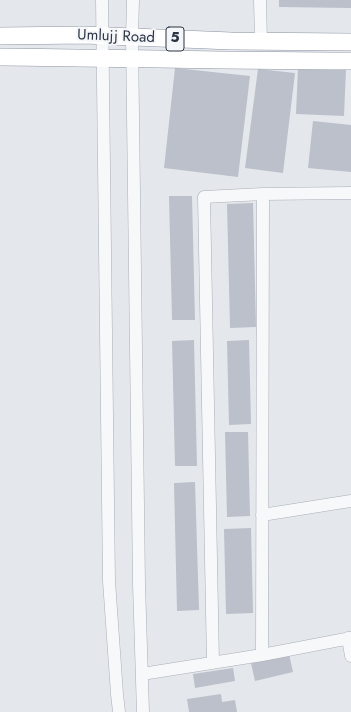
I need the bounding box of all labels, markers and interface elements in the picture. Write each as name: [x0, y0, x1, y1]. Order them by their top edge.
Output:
street label: Umlujj Road: [77, 27, 155, 47]
road number: 5: [166, 27, 184, 51]

